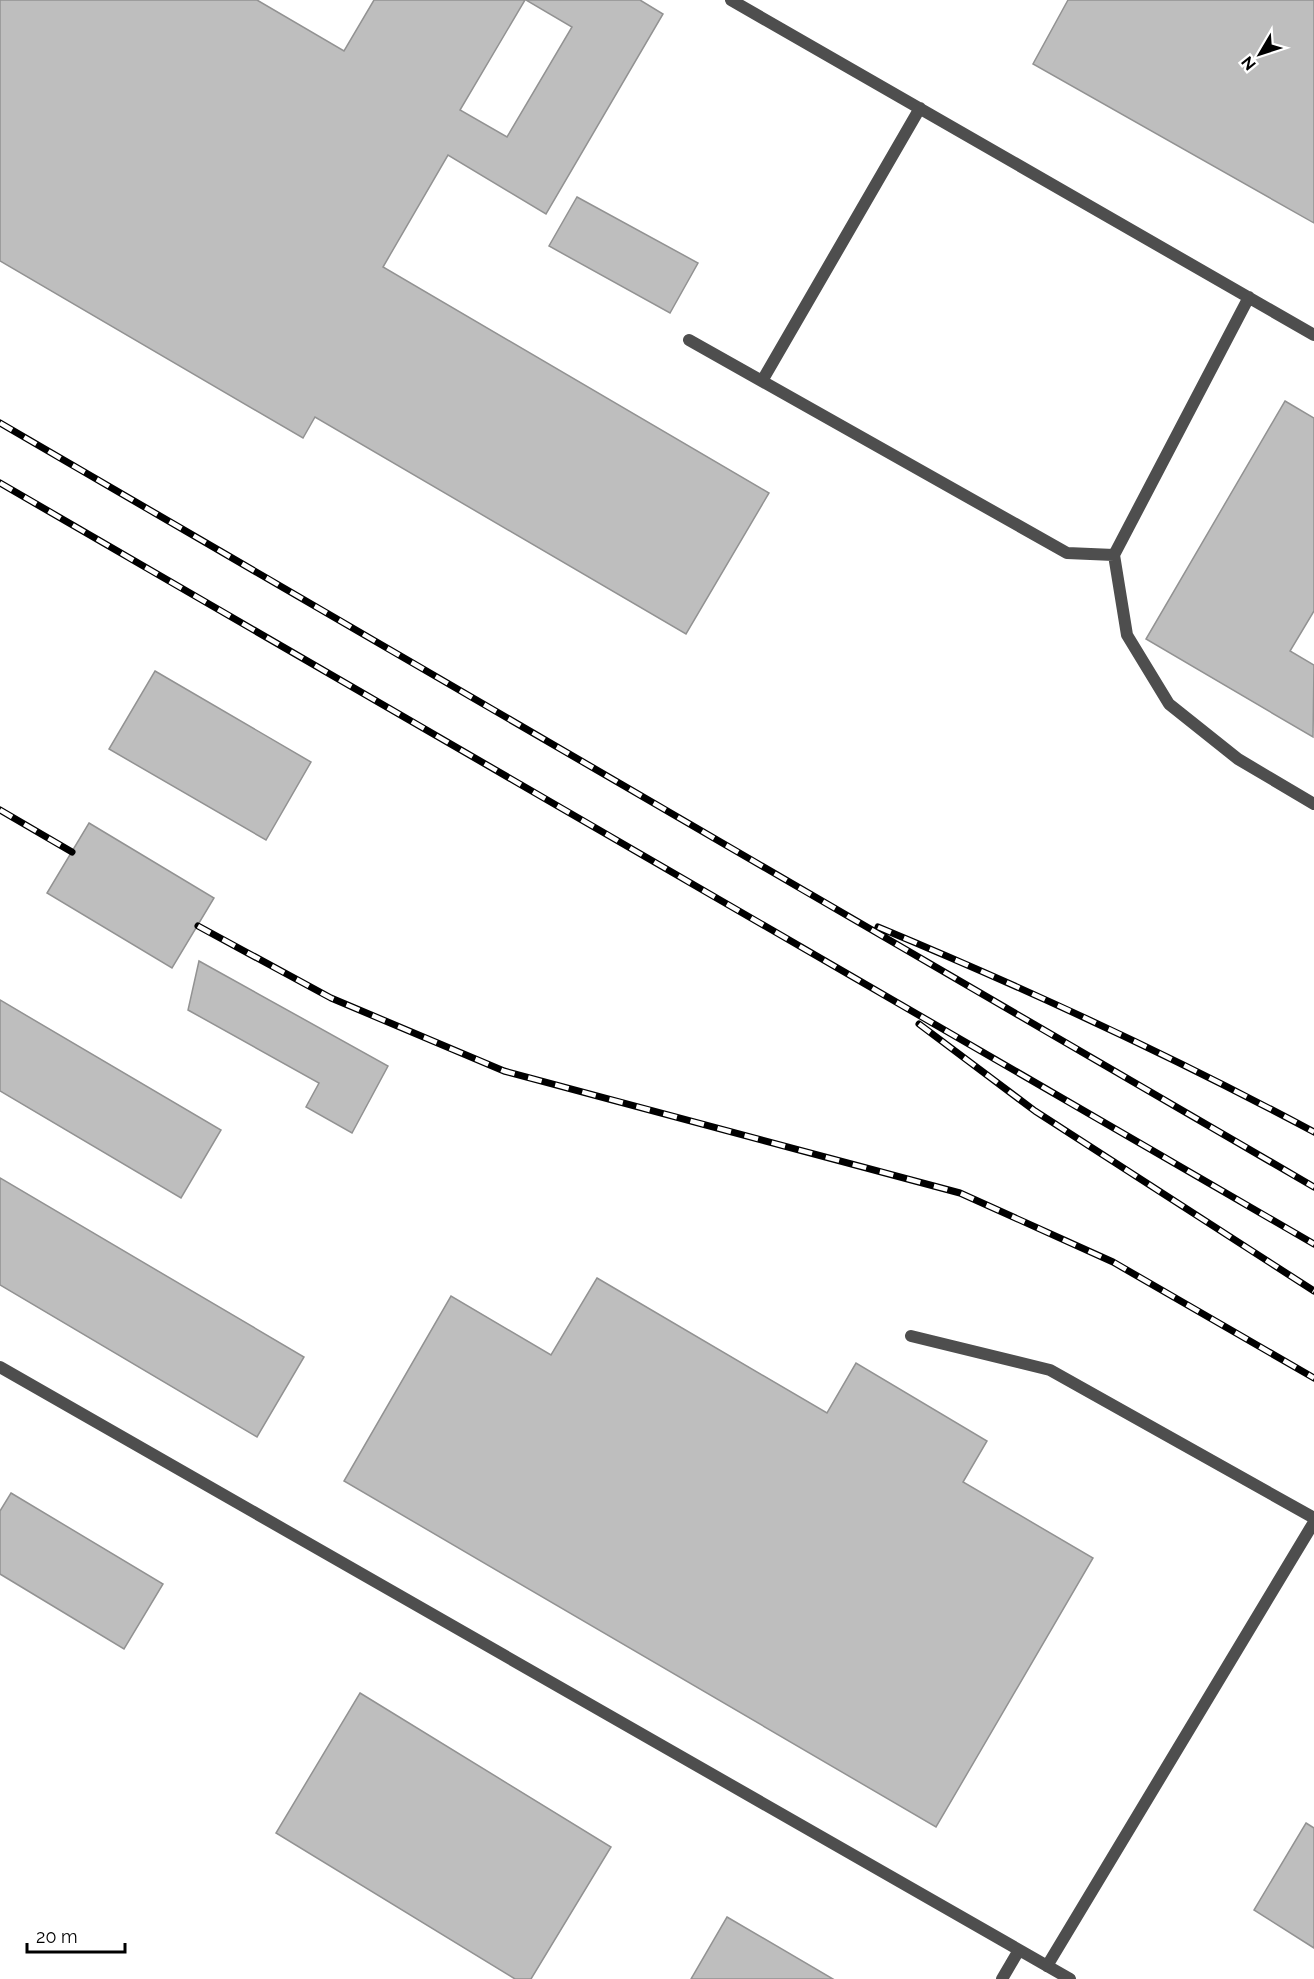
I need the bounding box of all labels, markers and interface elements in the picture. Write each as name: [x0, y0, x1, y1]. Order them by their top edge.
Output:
north arrow: [1230, 24, 1290, 84]
text: N: [1238, 52, 1260, 74]
scale bar: [27, 1916, 124, 1954]
text: 20 m: [36, 1926, 78, 1947]

